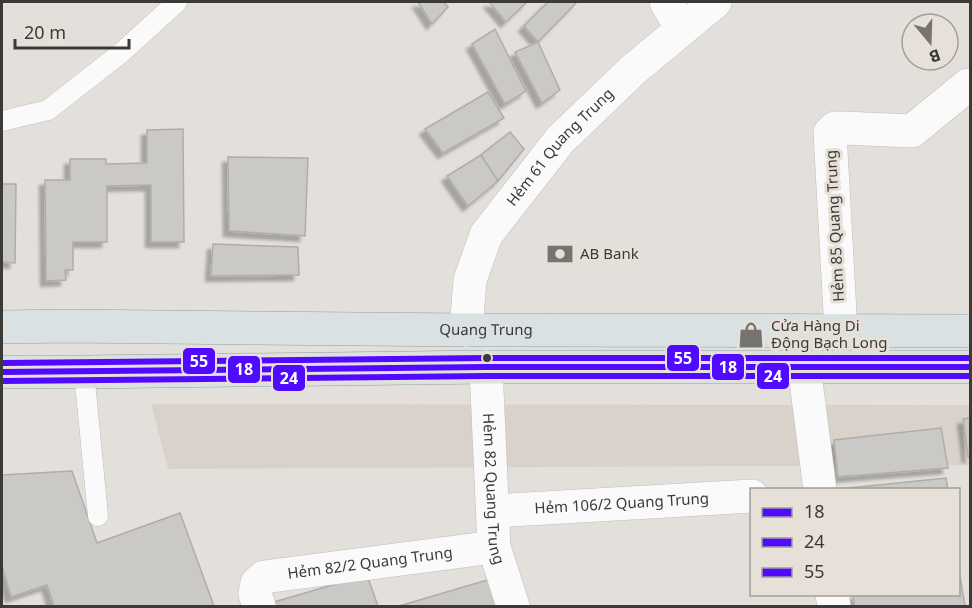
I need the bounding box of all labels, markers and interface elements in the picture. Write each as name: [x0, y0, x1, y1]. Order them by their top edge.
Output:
scale bar: [15, 12, 129, 50]
north arrow: [900, 12, 960, 72]
text: 20 m: [24, 20, 66, 44]
text: B: [926, 44, 943, 68]
street label: Hẻm 61 Quang Trung: [501, 83, 617, 210]
street label: Hẻm 85 Quang Trung: [820, 150, 848, 302]
bank icon: AB Bank: [545, 239, 575, 269]
place label: AB Bank: [580, 243, 639, 263]
place label: Cửa Hàng Di Động Bạch Long: [771, 315, 887, 352]
street label: Quang Trung: [439, 319, 533, 339]
shop icon: Cửa Hàng Di Động Bạch Long: [736, 320, 766, 350]
line badge: 55: [666, 344, 700, 372]
line badge: 55: [182, 347, 216, 375]
text: 55: [674, 347, 692, 369]
text: 55: [190, 350, 208, 372]
unlabelled marker: [481, 352, 493, 364]
line badge: 18: [711, 353, 745, 381]
line badge: 18: [227, 355, 261, 384]
text: 18: [719, 356, 737, 378]
text: 18: [235, 358, 253, 380]
line badge: 24: [756, 362, 790, 390]
line badge: 24: [272, 364, 306, 392]
text: 24: [764, 365, 782, 387]
text: 24: [280, 367, 298, 389]
street label: Hẻm 82 Quang Trung: [479, 412, 510, 567]
street label: Hẻm 106/2 Quang Trung: [534, 488, 710, 518]
legend: [750, 488, 960, 596]
text: 18: [804, 499, 825, 523]
text: 24: [804, 529, 825, 553]
street label: Hẻm 82/2 Quang Trung: [286, 542, 454, 583]
text: 55: [804, 559, 825, 583]

